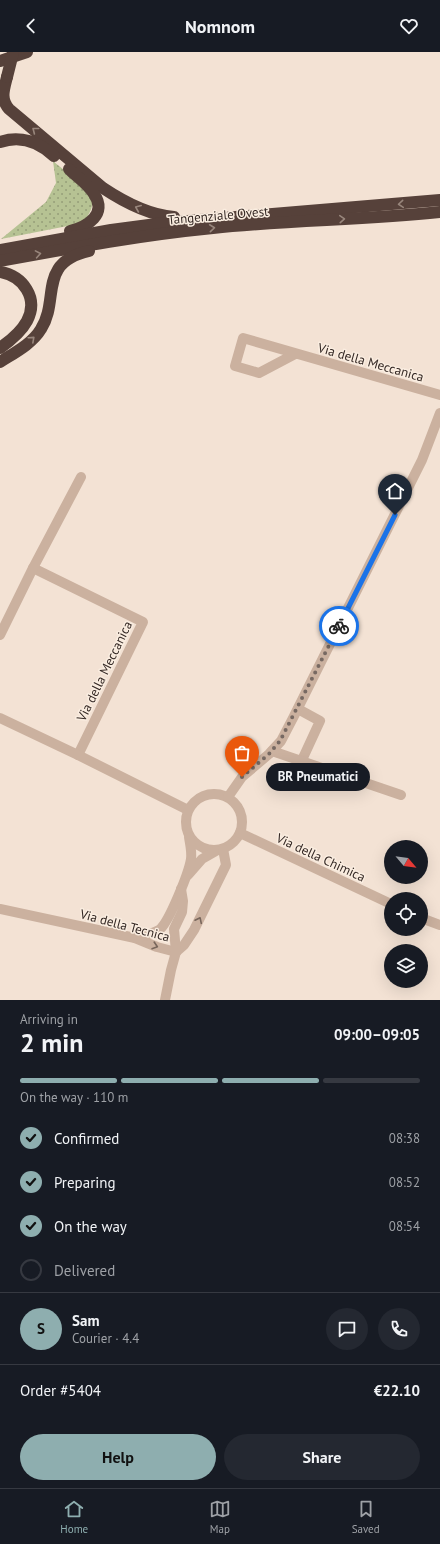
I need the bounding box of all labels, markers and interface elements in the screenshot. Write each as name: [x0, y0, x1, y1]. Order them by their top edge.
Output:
icon: back: [20, 15, 42, 37]
text: Nomnom: [185, 15, 255, 38]
icon: heart: [398, 15, 420, 37]
one-way arrow: [32, 127, 39, 134]
one-way arrow: [398, 199, 404, 208]
street label: Tangenziale Ovest: [167, 203, 270, 228]
one-way arrow: [135, 204, 142, 212]
one-way arrow: [339, 215, 345, 224]
one-way arrow: [209, 224, 215, 233]
one-way arrow: [35, 251, 42, 259]
one-way arrow: [27, 337, 34, 344]
street label: Via della Meccanica: [315, 339, 426, 386]
pin: [378, 474, 412, 515]
icon: home: [384, 480, 406, 502]
courier: [319, 606, 359, 646]
icon: bike: [328, 615, 350, 637]
street label: Via della Meccanica: [72, 618, 136, 725]
pin: [225, 736, 259, 777]
icon: bag: [231, 742, 253, 764]
callout: BR Pneumatici: [266, 763, 370, 791]
text: BR Pneumatici: [278, 768, 358, 785]
street label: Via della Chimica: [273, 829, 368, 885]
north arrow: [384, 840, 428, 884]
map controls: [384, 840, 428, 988]
button: locate: [384, 892, 428, 936]
street label: Via della Tecnica: [77, 905, 172, 946]
one-way arrow: [194, 917, 202, 925]
one-way arrow: [151, 941, 158, 950]
button: layers: [384, 944, 428, 988]
text: Arriving in: [20, 1011, 78, 1028]
text: 09:00–09:05: [334, 1025, 420, 1044]
text: 2 min: [20, 1026, 83, 1059]
text: On the way · 110 m: [20, 1089, 128, 1106]
icon: check: [20, 1127, 42, 1149]
text: Confirmed: [54, 1129, 119, 1148]
text: 08:38: [389, 1130, 420, 1147]
icon: check: [20, 1171, 42, 1193]
text: Preparing: [54, 1173, 116, 1192]
text: 08:52: [389, 1174, 420, 1191]
icon: check: [20, 1215, 42, 1237]
text: On the way: [54, 1217, 127, 1236]
text: 08:54: [389, 1218, 420, 1235]
text: Delivered: [54, 1261, 115, 1280]
button: chat: [326, 1308, 368, 1350]
button: phone: [378, 1308, 420, 1350]
text: Sam: [72, 1311, 99, 1330]
text: S: [37, 1319, 45, 1338]
text: Courier · 4.4: [72, 1330, 139, 1347]
text: Order #5404: [20, 1381, 101, 1400]
text: €22.10: [374, 1381, 420, 1400]
button: Help: [20, 1434, 216, 1480]
button: Share: [224, 1434, 420, 1480]
tab: Home: [60, 1498, 88, 1536]
tab: Map: [209, 1498, 231, 1536]
tab: Saved: [352, 1498, 380, 1536]

